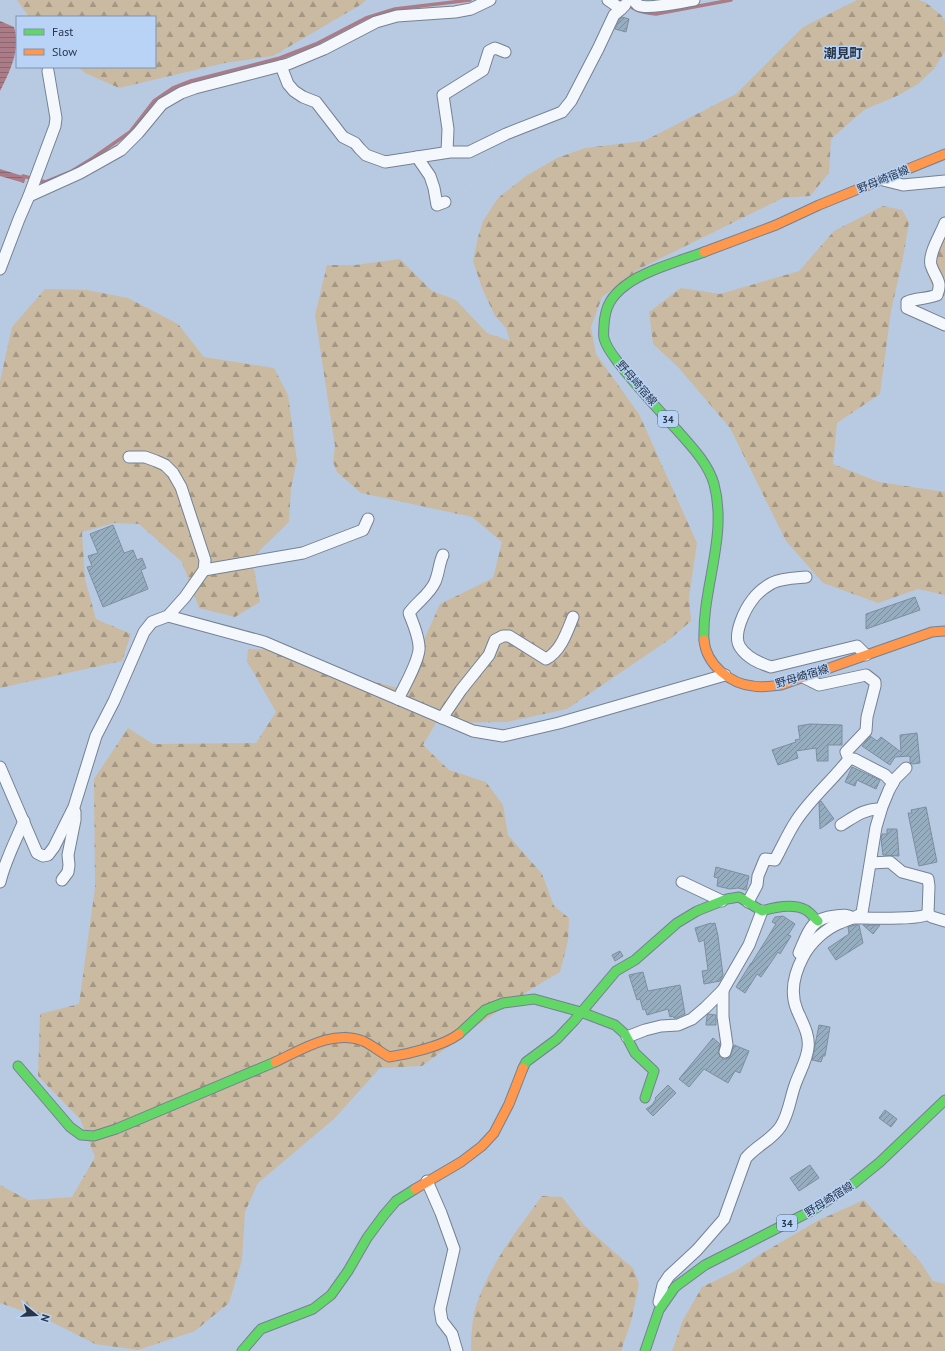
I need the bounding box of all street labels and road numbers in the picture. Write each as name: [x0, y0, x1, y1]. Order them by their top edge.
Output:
street label: 野母崎宿線: [855, 162, 911, 196]
street label: 野母崎宿線: [614, 358, 660, 408]
road number: 34: [658, 411, 678, 427]
street label: 野母崎宿線: [774, 661, 830, 691]
street label: 野母崎宿線: [802, 1178, 856, 1220]
road number: 34: [777, 1215, 797, 1231]

